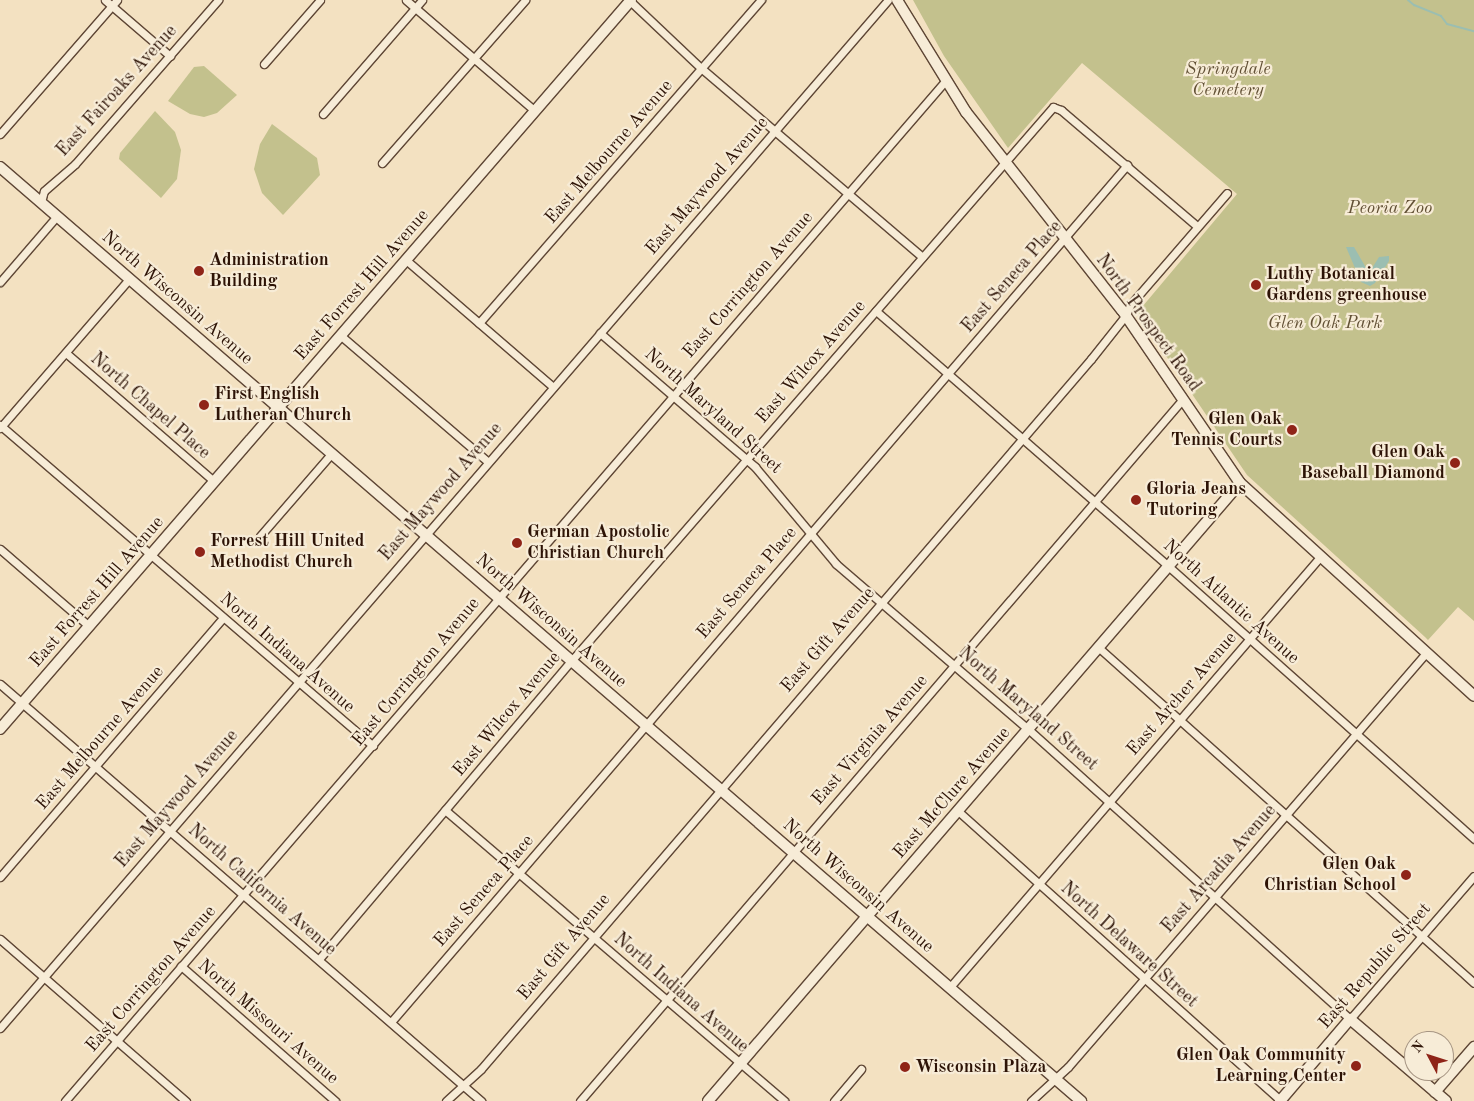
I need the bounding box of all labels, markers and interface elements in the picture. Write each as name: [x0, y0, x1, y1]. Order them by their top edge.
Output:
street label: East Fairoaks Avenue: [52, 21, 182, 161]
park label: Springdale Cemetery: [1185, 59, 1271, 102]
street label: East Melbourne Avenue: [540, 75, 678, 229]
street label: East Maywood Avenue: [641, 112, 773, 260]
park label: Peoria Zoo: [1348, 197, 1432, 219]
street label: East Forrest Hill Avenue: [290, 205, 434, 365]
street label: East Corrington Avenue: [678, 207, 818, 363]
street label: East Seneca Place: [957, 216, 1067, 338]
street label: North Wisconsin Avenue: [97, 226, 257, 370]
place label: Administration Building: [209, 250, 329, 292]
street label: North Prospect Road: [1091, 250, 1205, 396]
place label: Luthy Botanical Gardens greenhouse: [1266, 264, 1427, 306]
marker: Administration Building: [193, 265, 205, 277]
marker: Luthy Botanical Gardens greenhouse: [1250, 279, 1262, 291]
street label: East Wilcox Avenue: [752, 296, 870, 428]
park label: Glen Oak Park: [1268, 312, 1382, 334]
street label: North Maryland Street: [640, 343, 786, 479]
street label: North Chapel Place: [86, 348, 214, 464]
place label: First English Lutheran Church: [214, 384, 351, 426]
marker: First English Lutheran Church: [198, 399, 210, 411]
place label: Glen Oak Tennis Courts: [1171, 409, 1282, 452]
street label: East Maywood Avenue: [375, 418, 507, 566]
marker: Glen Oak Tennis Courts: [1286, 424, 1298, 436]
place label: Glen Oak Baseball Diamond: [1300, 442, 1445, 484]
marker: Glen Oak Baseball Diamond: [1449, 457, 1461, 469]
place label: Gloria Jeans Tutoring: [1146, 479, 1246, 522]
marker: Gloria Jeans Tutoring: [1130, 494, 1142, 506]
street label: East Forrest Hill Avenue: [25, 512, 169, 672]
place label: German Apostolic Christian Church: [527, 522, 670, 564]
street label: East Seneca Place: [692, 522, 802, 644]
place label: Forrest Hill United Methodist Church: [210, 531, 364, 574]
street label: North Atlantic Avenue: [1158, 535, 1304, 669]
marker: German Apostolic Christian Church: [511, 537, 523, 549]
marker: Forrest Hill United Methodist Church: [194, 546, 206, 558]
street label: North Wisconsin Avenue: [471, 549, 631, 693]
street label: East Gift Avenue: [776, 583, 880, 697]
street label: North Indiana Avenue: [215, 588, 359, 718]
street label: East Corrington Avenue: [347, 593, 485, 751]
street label: East Archer Avenue: [1122, 628, 1242, 760]
street label: North Maryland Street: [954, 643, 1102, 775]
street label: East Wilcox Avenue: [448, 647, 566, 781]
street label: East Melbourne Avenue: [31, 661, 169, 815]
street label: East Virginia Avenue: [807, 670, 933, 810]
street label: East McClure Avenue: [889, 723, 1015, 863]
street label: East Maywood Avenue: [111, 725, 243, 873]
street label: East Arcadia Avenue: [1157, 800, 1281, 938]
street label: North Wisconsin Avenue: [778, 814, 938, 958]
street label: North California Avenue: [183, 820, 341, 960]
street label: East Seneca Place: [429, 830, 539, 952]
place label: Glen Oak Christian School: [1264, 854, 1396, 896]
marker: Glen Oak Christian School: [1400, 869, 1412, 881]
street label: North Delaware Street: [1056, 878, 1202, 1012]
street label: East Gift Avenue: [513, 889, 615, 1005]
street label: East Republic Street: [1314, 899, 1436, 1033]
street label: East Corrington Avenue: [81, 901, 221, 1057]
street label: North Indiana Avenue: [609, 928, 753, 1058]
street label: North Missouri Avenue: [193, 955, 343, 1089]
north arrow: [1404, 1031, 1454, 1081]
text: N: [1409, 1038, 1427, 1056]
place label: Glen Oak Community Learning Center: [1176, 1045, 1346, 1088]
place label: Wisconsin Plaza: [915, 1056, 1047, 1078]
marker: Glen Oak Community Learning Center: [1350, 1060, 1362, 1072]
marker: Wisconsin Plaza: [899, 1061, 911, 1073]

